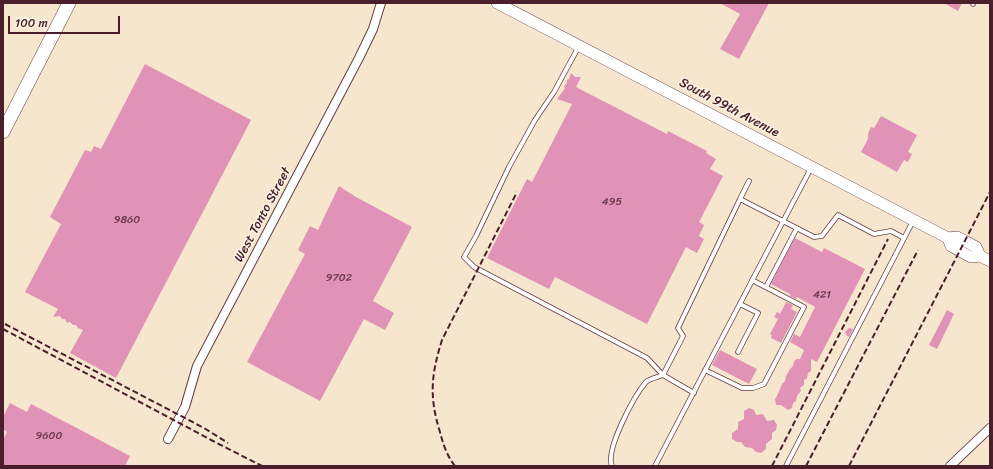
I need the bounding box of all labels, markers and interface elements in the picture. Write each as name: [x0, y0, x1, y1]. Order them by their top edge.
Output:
scale bar: [10, 8, 122, 34]
text: 100 m: [15, 12, 48, 34]
street label: South 99th Avenue: [676, 75, 782, 141]
street label: West Tonto Street: [231, 165, 295, 265]
house number: 495: [602, 195, 622, 209]
house number: 9860: [114, 213, 140, 227]
house number: 9702: [326, 271, 352, 285]
house number: 421: [813, 288, 831, 302]
house number: 9600: [36, 429, 62, 443]

